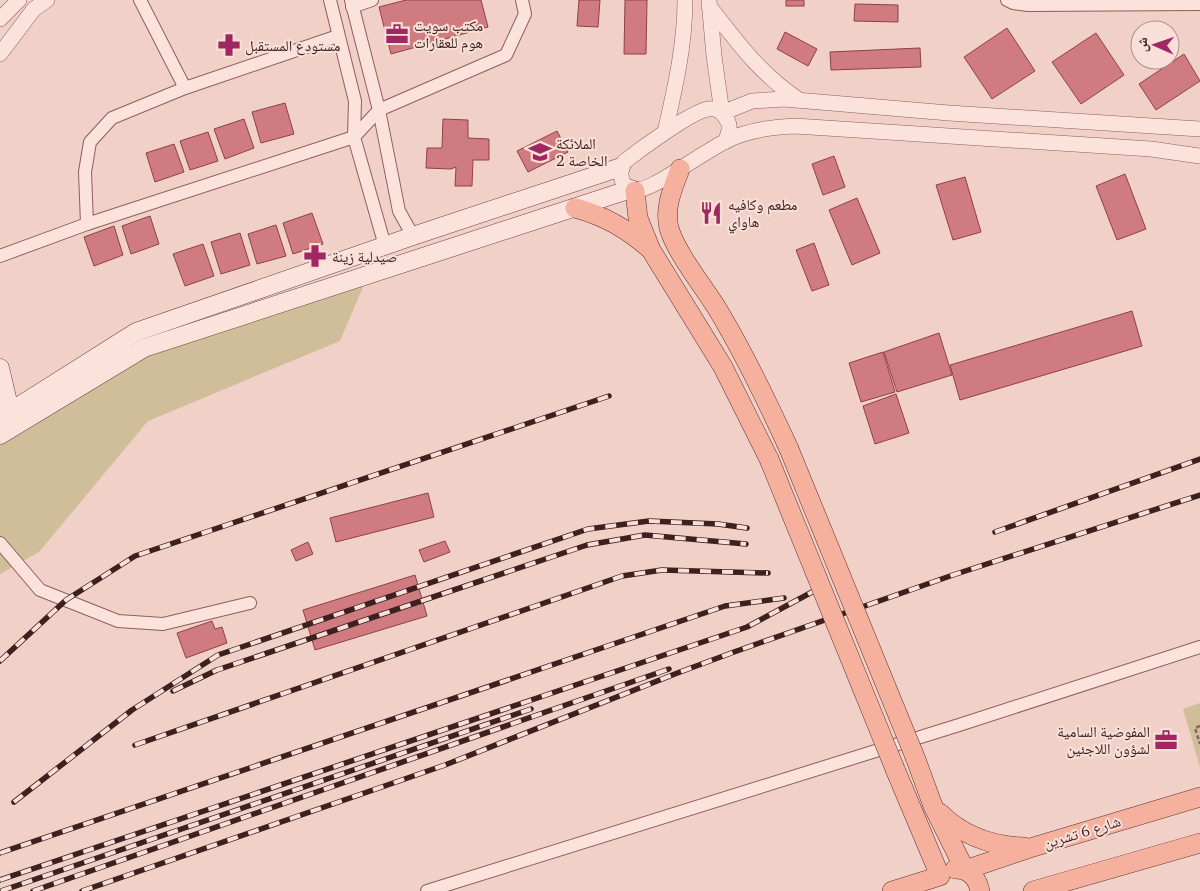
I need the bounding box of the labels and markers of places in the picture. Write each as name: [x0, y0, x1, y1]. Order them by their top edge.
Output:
place label: مكتب سويت هوم للعقارات: [414, 16, 483, 53]
office icon: مكتب سويت هوم للعقارات: [384, 21, 410, 47]
pharmacy icon: مستودع المستقبل: [216, 32, 242, 58]
place label: مستودع المستقبل: [245, 36, 340, 56]
place label: الملائكة الخاصة 2: [556, 134, 608, 170]
school or university icon: الملائكة الخاصة 2: [527, 139, 553, 165]
place label: مطعم وكافيه هاواي: [728, 195, 798, 233]
restaurant icon: مطعم وكافيه هاواي: [698, 200, 724, 226]
pharmacy icon: صيدلية زينة: [302, 243, 328, 269]
place label: صيدلية زينة: [332, 247, 397, 266]
place label: المفوضية السامية لشؤون اللاجئين: [1057, 722, 1150, 759]
office icon: المفوضية السامية لشؤون اللاجئين: [1153, 727, 1179, 753]

